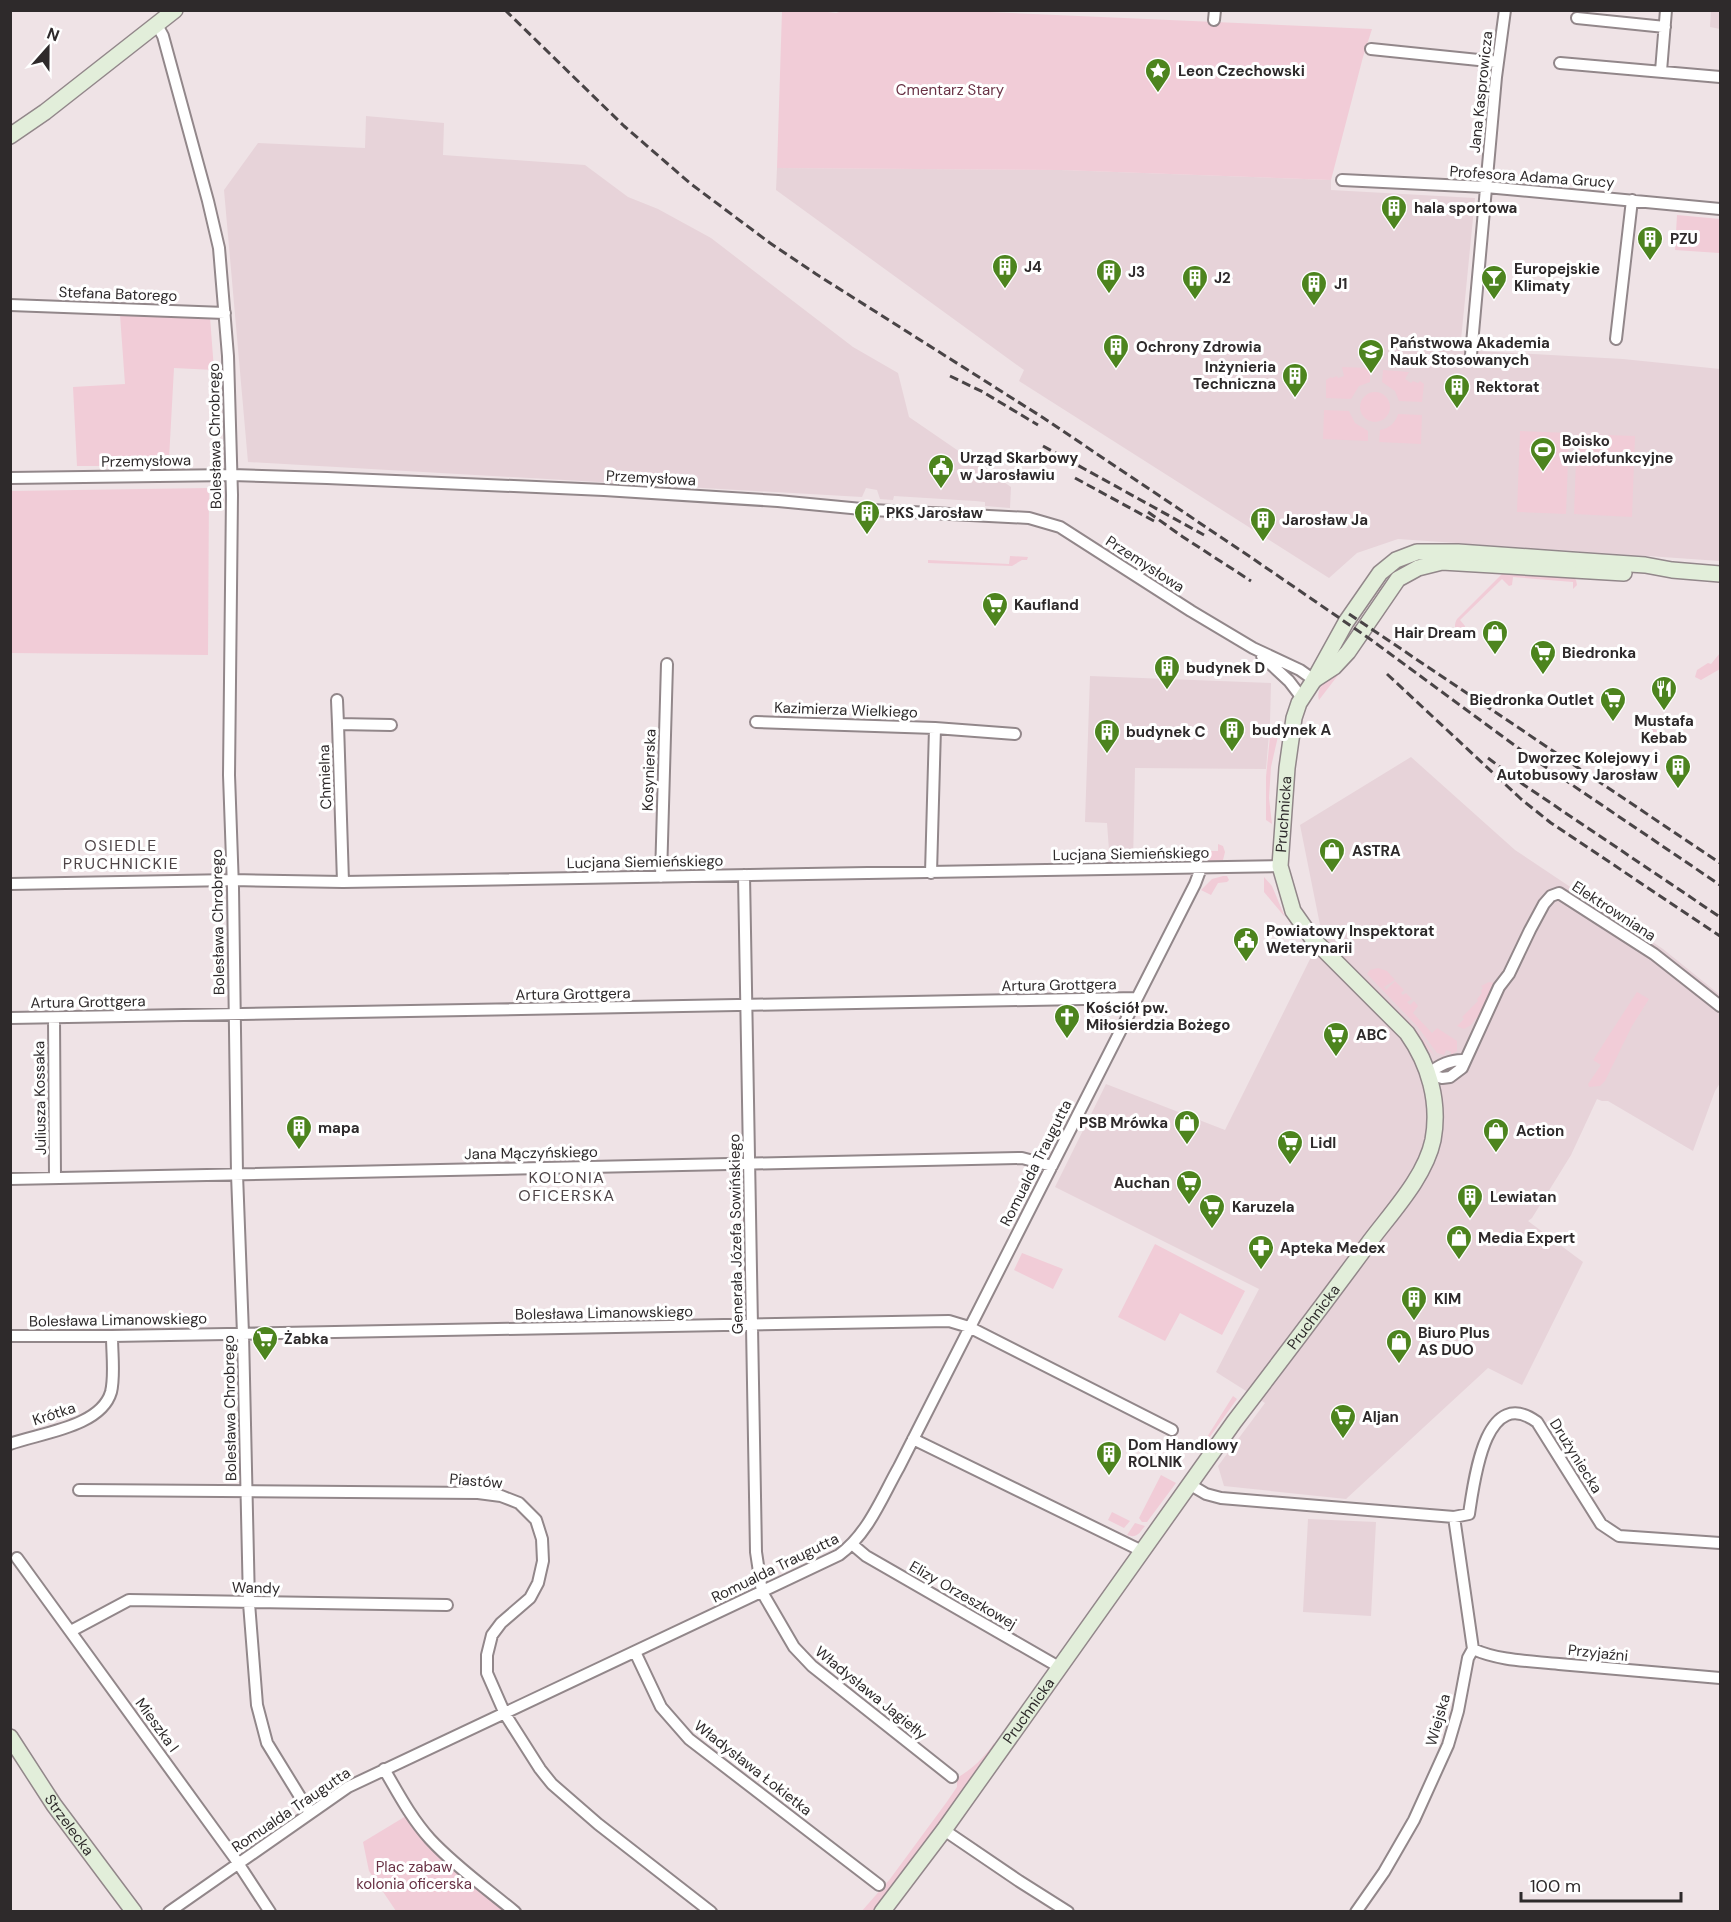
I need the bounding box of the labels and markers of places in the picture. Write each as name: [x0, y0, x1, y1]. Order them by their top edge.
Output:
place icon: Leon Czechowski: [1143, 56, 1173, 94]
place label: Leon Czechowski: [1178, 61, 1305, 81]
building icon: hala sportowa: [1379, 193, 1409, 231]
place label: hala sportowa: [1414, 198, 1517, 218]
building icon: PZU: [1635, 224, 1665, 262]
place label: PZU: [1670, 229, 1698, 249]
building icon: J4: [990, 252, 1020, 290]
place label: J4: [1024, 257, 1042, 277]
building icon: J3: [1094, 257, 1124, 295]
place label: Europejskie Klimaty: [1514, 259, 1600, 296]
place label: J3: [1128, 262, 1145, 282]
building icon: J2: [1180, 263, 1210, 301]
bar icon: Europejskie Klimaty: [1479, 263, 1509, 301]
place label: J2: [1214, 268, 1231, 288]
building icon: J1: [1299, 269, 1329, 307]
place label: J1: [1334, 274, 1348, 294]
building icon: Ochrony Zdrowia: [1101, 332, 1131, 370]
place label: Państwowa Akademia Nauk Stosowanych: [1390, 333, 1550, 370]
place label: Ochrony Zdrowia: [1136, 337, 1261, 357]
school or university icon: Państwowa Akademia Nauk Stosowanych: [1356, 337, 1386, 375]
place label: Inżynieria Techniczna: [1193, 357, 1276, 394]
building icon: Inżynieria Techniczna: [1280, 361, 1310, 399]
building icon: Rektorat: [1442, 372, 1472, 410]
place label: Rektorat: [1476, 377, 1540, 397]
place label: Boisko wielofunkcyjne: [1562, 431, 1673, 468]
sports icon: Boisko wielofunkcyjne: [1528, 435, 1558, 473]
place label: Urząd Skarbowy w Jarosławiu: [960, 448, 1078, 485]
public building icon: Urząd Skarbowy w Jarosławiu: [926, 452, 956, 490]
building icon: PKS Jarosław: [852, 498, 882, 536]
place label: PKS Jarosław: [886, 503, 984, 523]
building icon: Jarosław Ja: [1248, 505, 1278, 543]
place label: Jarosław Ja: [1282, 510, 1368, 530]
supermarket icon: Kaufland: [980, 590, 1010, 628]
place label: Kaufland: [1014, 595, 1079, 615]
shop icon: Hair Dream: [1480, 618, 1510, 656]
place label: Hair Dream: [1394, 623, 1476, 643]
supermarket icon: Biedronka: [1528, 638, 1558, 676]
place label: Biedronka: [1562, 643, 1636, 663]
building icon: budynek D: [1152, 653, 1182, 691]
place label: budynek D: [1186, 658, 1265, 678]
restaurant icon: Mustafa Kebab: [1649, 674, 1679, 712]
supermarket icon: Biedronka Outlet: [1598, 685, 1628, 723]
place label: Biedronka Outlet: [1469, 690, 1594, 710]
place label: Mustafa Kebab: [1634, 711, 1694, 748]
building icon: budynek A: [1217, 715, 1247, 753]
building icon: budynek C: [1092, 717, 1122, 755]
place label: budynek A: [1252, 720, 1331, 740]
place label: budynek C: [1126, 722, 1206, 742]
place label: Dworzec Kolejowy i Autobusowy Jarosław: [1496, 748, 1659, 785]
building icon: Dworzec Kolejowy i Autobusowy Jarosław: [1663, 752, 1693, 790]
shop icon: ASTRA: [1317, 836, 1347, 874]
place label: ASTRA: [1352, 841, 1401, 861]
place label: Powiatowy Inspektorat Weterynarii: [1266, 921, 1435, 958]
public building icon: Powiatowy Inspektorat Weterynarii: [1231, 925, 1261, 963]
place label: Kościół pw. Miłosierdzia Bożego: [1086, 998, 1230, 1035]
church icon: Kościół pw. Miłosierdzia Bożego: [1052, 1002, 1082, 1040]
supermarket icon: ABC: [1321, 1020, 1351, 1058]
place label: ABC: [1356, 1025, 1387, 1045]
shop icon: PSB Mrówka: [1172, 1108, 1202, 1146]
building icon: mapa: [284, 1113, 314, 1151]
place label: PSB Mrówka: [1079, 1113, 1168, 1133]
shop icon: Action: [1481, 1116, 1511, 1154]
place label: mapa: [318, 1118, 360, 1138]
place label: Action: [1516, 1121, 1564, 1141]
supermarket icon: Lidl: [1275, 1128, 1305, 1166]
place label: Lidl: [1310, 1133, 1336, 1153]
supermarket icon: Auchan: [1174, 1168, 1204, 1206]
place label: Auchan: [1114, 1173, 1170, 1193]
building icon: Lewiatan: [1455, 1182, 1485, 1220]
place label: Lewiatan: [1490, 1187, 1556, 1207]
supermarket icon: Karuzela: [1197, 1192, 1227, 1230]
place label: Karuzela: [1232, 1197, 1295, 1217]
shop icon: Media Expert: [1444, 1223, 1474, 1261]
place label: Media Expert: [1478, 1228, 1575, 1248]
pharmacy icon: Apteka Medex: [1246, 1233, 1276, 1271]
place label: Apteka Medex: [1280, 1238, 1386, 1258]
building icon: KIM: [1399, 1284, 1429, 1322]
place label: KIM: [1434, 1289, 1461, 1309]
place label: Biuro Plus AS DUO: [1418, 1323, 1490, 1360]
supermarket icon: Żabka: [250, 1324, 280, 1362]
shop icon: Biuro Plus AS DUO: [1384, 1327, 1414, 1365]
place label: Żabka: [284, 1329, 328, 1349]
supermarket icon: Aljan: [1328, 1402, 1358, 1440]
place label: Aljan: [1362, 1407, 1399, 1427]
place label: Dom Handlowy ROLNIK: [1128, 1435, 1238, 1472]
building icon: Dom Handlowy ROLNIK: [1094, 1439, 1124, 1477]

